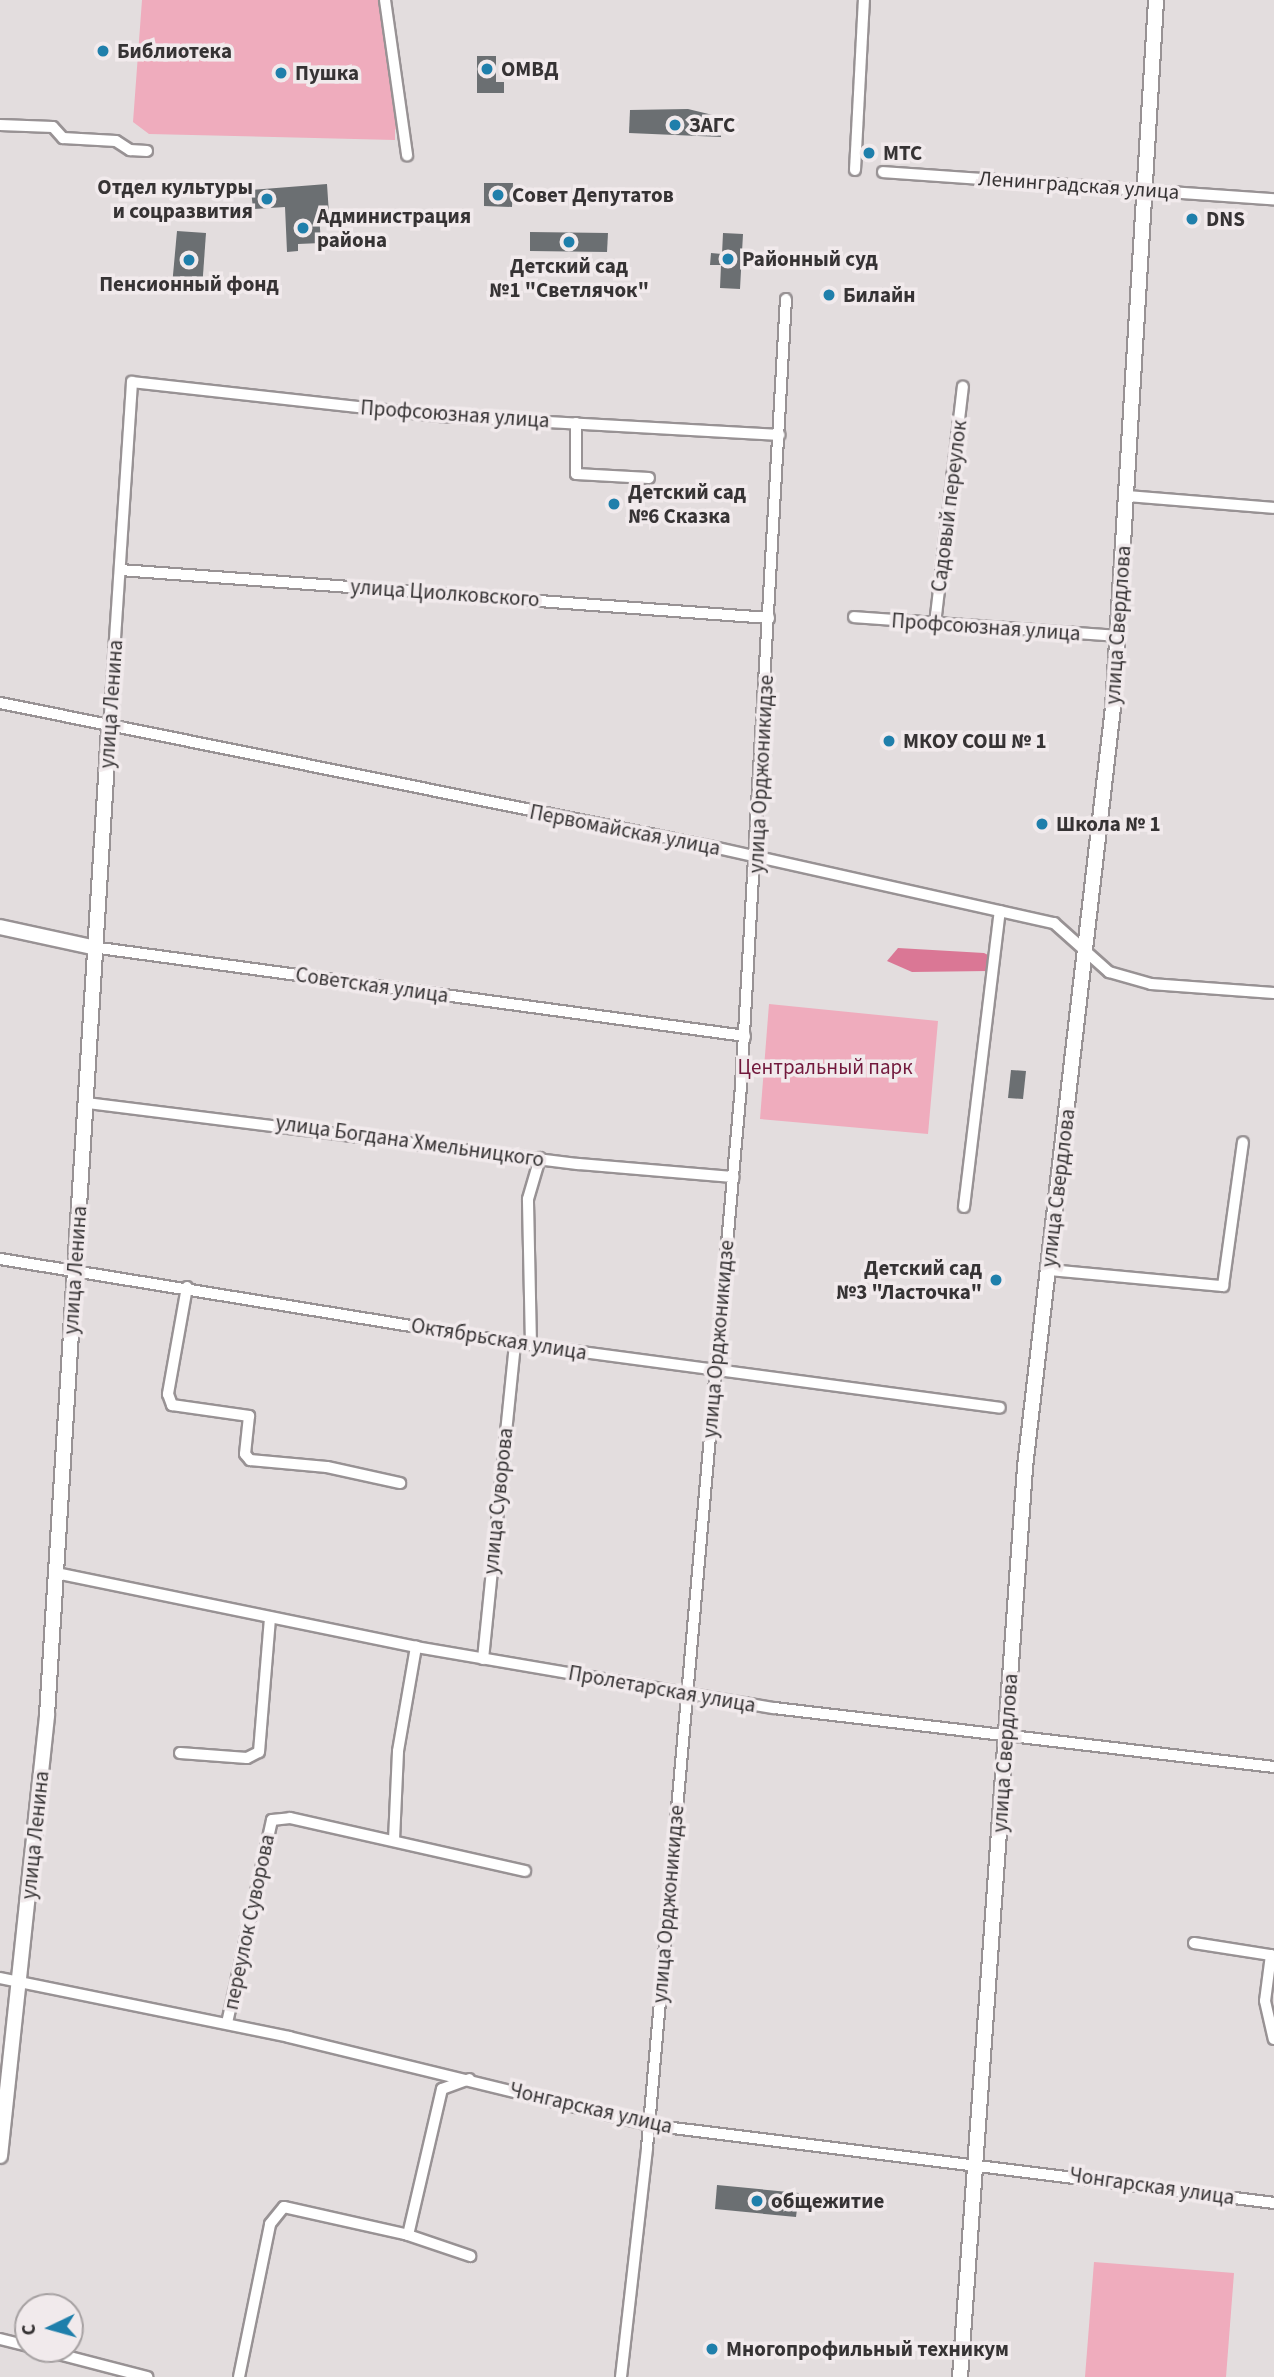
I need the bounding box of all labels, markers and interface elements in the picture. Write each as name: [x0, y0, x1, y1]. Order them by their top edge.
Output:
place label: Библиотека: [117, 38, 232, 64]
marker: Библиотека: [95, 43, 111, 59]
place label: ОМВД: [501, 56, 558, 82]
place label: Пушка: [295, 60, 359, 86]
marker: ОМВД: [479, 61, 495, 77]
marker: Пушка: [273, 65, 289, 81]
place label: ЗАГС: [689, 112, 735, 138]
marker: ЗАГС: [667, 117, 683, 133]
place label: МТС: [883, 140, 922, 166]
marker: МТС: [861, 145, 877, 161]
street label: Ленинградская улица: [978, 165, 1180, 205]
place label: Отдел культуры и соцразвития: [97, 174, 253, 224]
place label: Совет Депутатов: [512, 182, 674, 208]
marker: Совет Депутатов: [490, 187, 506, 203]
marker: Отдел культуры и соцразвития: [259, 191, 275, 207]
place label: Администрация района: [317, 203, 471, 253]
place label: DNS: [1206, 206, 1245, 232]
marker: DNS: [1184, 211, 1200, 227]
marker: Администрация района: [295, 220, 311, 236]
marker: Детский сад №1 "Светлячок": [561, 234, 577, 250]
place label: Районный суд: [742, 246, 878, 272]
marker: Районный суд: [720, 251, 736, 267]
marker: Пенсионный фонд: [181, 252, 197, 268]
place label: Детский сад №1 "Светлячок": [489, 253, 649, 303]
place label: Пенсионный фонд: [99, 271, 279, 297]
place label: Билайн: [843, 282, 915, 308]
marker: Билайн: [821, 287, 837, 303]
street label: Профсоюзная улица: [360, 395, 550, 433]
street label: Садовый переулок: [926, 419, 972, 593]
place label: Детский сад №6 Сказка: [628, 479, 746, 529]
marker: Детский сад №6 Сказка: [606, 496, 622, 512]
street label: улица Свердлова: [1100, 545, 1136, 705]
street label: улица Циолковского: [350, 574, 540, 612]
street label: Профсоюзная улица: [891, 608, 1081, 646]
street label: улица Ленина: [94, 639, 128, 769]
street label: улица Орджоникидзе: [743, 674, 779, 874]
place label: МКОУ СОШ № 1: [903, 728, 1047, 754]
marker: МКОУ СОШ № 1: [881, 733, 897, 749]
street label: Первомайская улица: [527, 799, 723, 861]
place label: Школа № 1: [1056, 811, 1161, 837]
marker: Школа № 1: [1034, 816, 1050, 832]
street label: Советская улица: [294, 962, 450, 1008]
park label: Центральный парк: [737, 1054, 913, 1080]
street label: улица Свердлова: [1036, 1107, 1080, 1269]
street label: улица Богдана Хмельницкого: [274, 1110, 546, 1172]
street label: улица Ленина: [58, 1205, 92, 1335]
street label: улица Орджоникидзе: [697, 1239, 739, 1439]
place label: Детский сад №3 "Ласточка": [836, 1255, 982, 1305]
marker: Детский сад №3 "Ласточка": [988, 1272, 1004, 1288]
street label: Октябрьская улица: [409, 1313, 589, 1365]
street label: улица Суворова: [478, 1427, 518, 1575]
street label: Пролетарская улица: [566, 1660, 758, 1718]
street label: улица Свердлова: [987, 1673, 1023, 1833]
street label: улица Ленина: [16, 1770, 54, 1900]
street label: улица Орджоникидзе: [647, 1804, 689, 2004]
street label: переулок Суворова: [218, 1832, 280, 2012]
street label: Чонгарская улица: [507, 2077, 675, 2139]
street label: Чонгарская улица: [1068, 2162, 1236, 2210]
place label: общежитие: [771, 2188, 884, 2214]
marker: общежитие: [749, 2193, 765, 2209]
north arrow: [14, 2293, 84, 2363]
text: С: [16, 2323, 44, 2336]
place label: Многопрофильный техникум: [726, 2336, 1009, 2362]
marker: Многопрофильный техникум: [704, 2341, 720, 2357]

